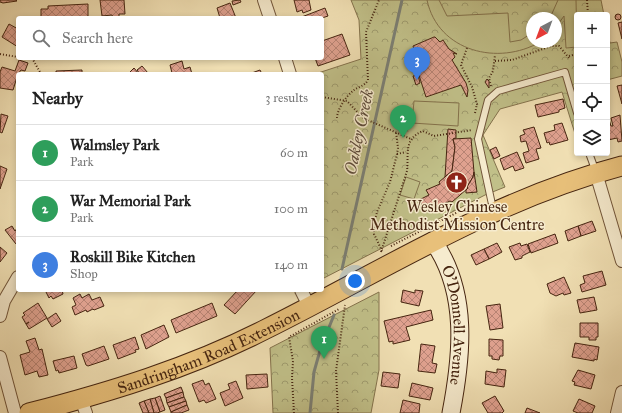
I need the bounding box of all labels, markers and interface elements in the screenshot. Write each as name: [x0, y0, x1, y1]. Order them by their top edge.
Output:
north arrow: [526, 12, 562, 48]
map controls: [574, 12, 610, 156]
button: +: [574, 12, 610, 48]
search box: [16, 16, 324, 60]
icon: search: [30, 27, 52, 49]
text: Search here: [62, 29, 133, 47]
pin: 3: [404, 47, 430, 80]
button: −: [574, 48, 610, 84]
button: locate: [574, 84, 610, 120]
water label: Oakley Creek: [340, 87, 378, 177]
text: Nearby: [32, 88, 83, 109]
text: 3 results: [265, 90, 308, 106]
pin: 2: [390, 105, 416, 138]
button: layers: [574, 120, 610, 156]
text: Walmsley Park: [70, 136, 160, 154]
text: 1: [42, 145, 48, 161]
text: 60 m: [280, 145, 308, 161]
text: Park: [70, 154, 94, 170]
church icon: Wesley Chinese Methodist Mission Centre: [444, 170, 470, 196]
text: War Memorial Park: [70, 192, 191, 210]
place label: Wesley Chinese Methodist Mission Centre: [370, 197, 545, 234]
text: 2: [42, 201, 48, 217]
text: 100 m: [274, 201, 308, 217]
text: Park: [70, 210, 94, 226]
text: Roskill Bike Kitchen: [70, 248, 195, 266]
text: 3: [42, 257, 48, 273]
text: 140 m: [274, 257, 308, 273]
street label: O'Donnell Avenue: [438, 262, 469, 387]
text: Shop: [70, 266, 98, 282]
your location: [345, 271, 365, 291]
street label: Sandringham Road Extension: [115, 304, 303, 397]
pin: 1: [311, 326, 337, 359]

